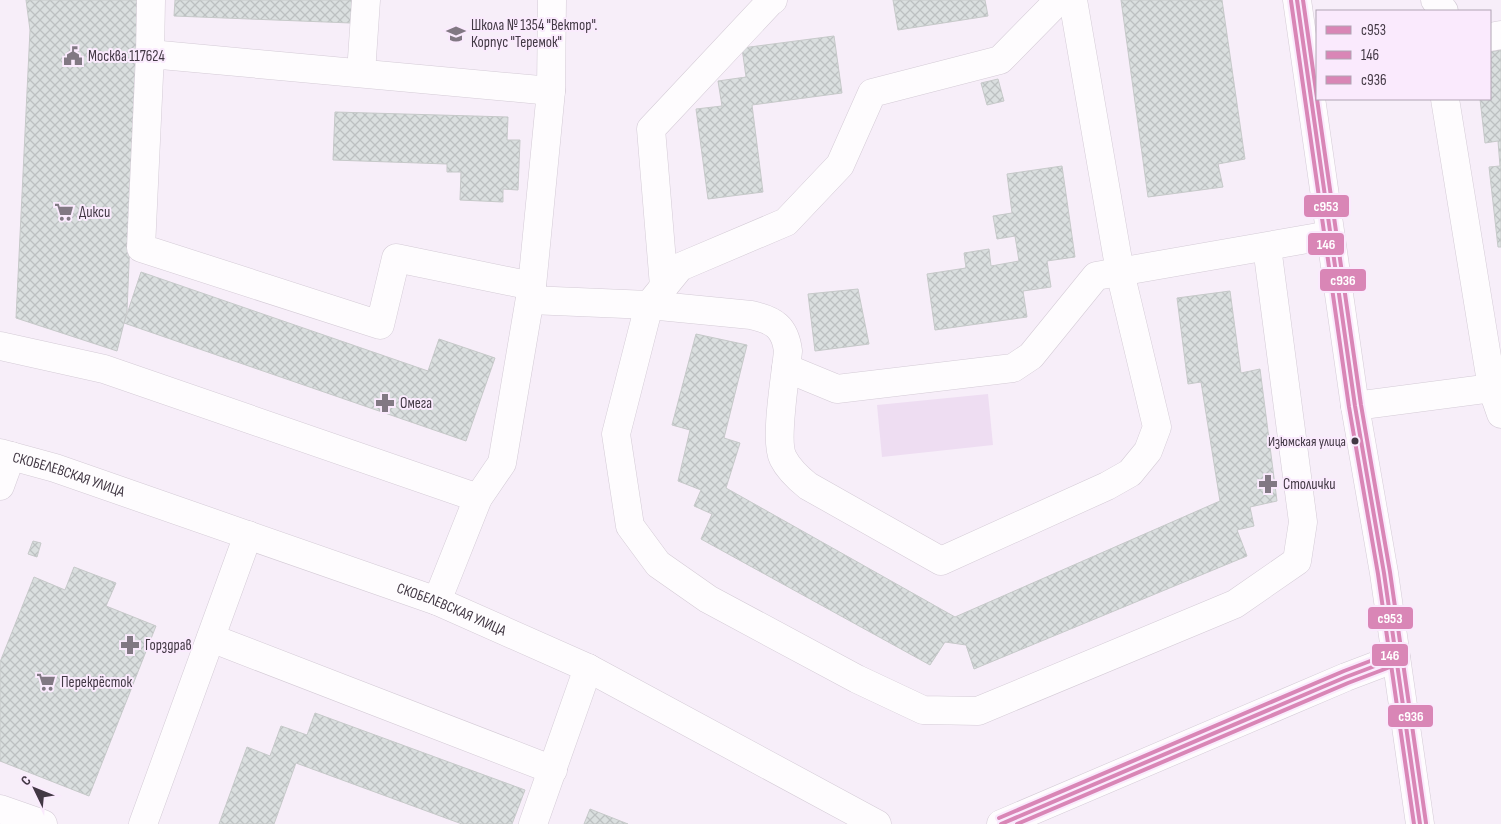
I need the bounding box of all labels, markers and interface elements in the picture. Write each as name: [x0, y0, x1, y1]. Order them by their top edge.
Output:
legend: [1316, 10, 1491, 100]
place label: Школа № 1354 "Вектор". Корпус "Теремок": [471, 16, 598, 52]
text: с953: [1361, 21, 1386, 40]
school or university icon: Школа № 1354 "Вектор". Корпус "Теремок": [445, 23, 467, 45]
public building icon: Москва 117624: [62, 45, 84, 67]
text: 146: [1361, 46, 1379, 65]
place label: Москва 117624: [88, 47, 165, 66]
text: с936: [1361, 71, 1387, 90]
line badge: с953: [1303, 194, 1350, 218]
text: с953: [1314, 198, 1338, 215]
supermarket icon: Дикси: [53, 201, 75, 223]
place label: Дикси: [79, 203, 110, 222]
line badge: 146: [1307, 232, 1345, 256]
text: 146: [1317, 236, 1336, 253]
line badge: с936: [1319, 268, 1367, 292]
text: с936: [1330, 272, 1356, 289]
pharmacy icon: Омега: [374, 392, 396, 414]
place label: Омега: [400, 394, 432, 413]
place label: Изюмская улица: [1268, 433, 1346, 450]
marker: Изюмская улица: [1350, 436, 1360, 446]
street label: СКОБЕЛЕВСКАЯ УЛИЦА: [11, 448, 128, 502]
pharmacy icon: Столички: [1257, 473, 1279, 495]
place label: Столички: [1283, 475, 1336, 494]
street label: СКОБЕЛЕВСКАЯ УЛИЦА: [394, 579, 510, 641]
line badge: с953: [1367, 606, 1414, 630]
text: с953: [1378, 610, 1402, 627]
pharmacy icon: Горздрав: [119, 634, 141, 656]
place label: Горздрав: [145, 636, 192, 655]
line badge: 146: [1371, 643, 1409, 667]
text: 146: [1381, 647, 1400, 664]
supermarket icon: Перекрёсток: [35, 671, 57, 693]
place label: Перекрёсток: [61, 673, 133, 692]
line badge: с936: [1387, 704, 1434, 728]
text: с936: [1398, 708, 1424, 725]
north arrow: [10, 764, 60, 814]
text: С: [17, 772, 35, 789]

